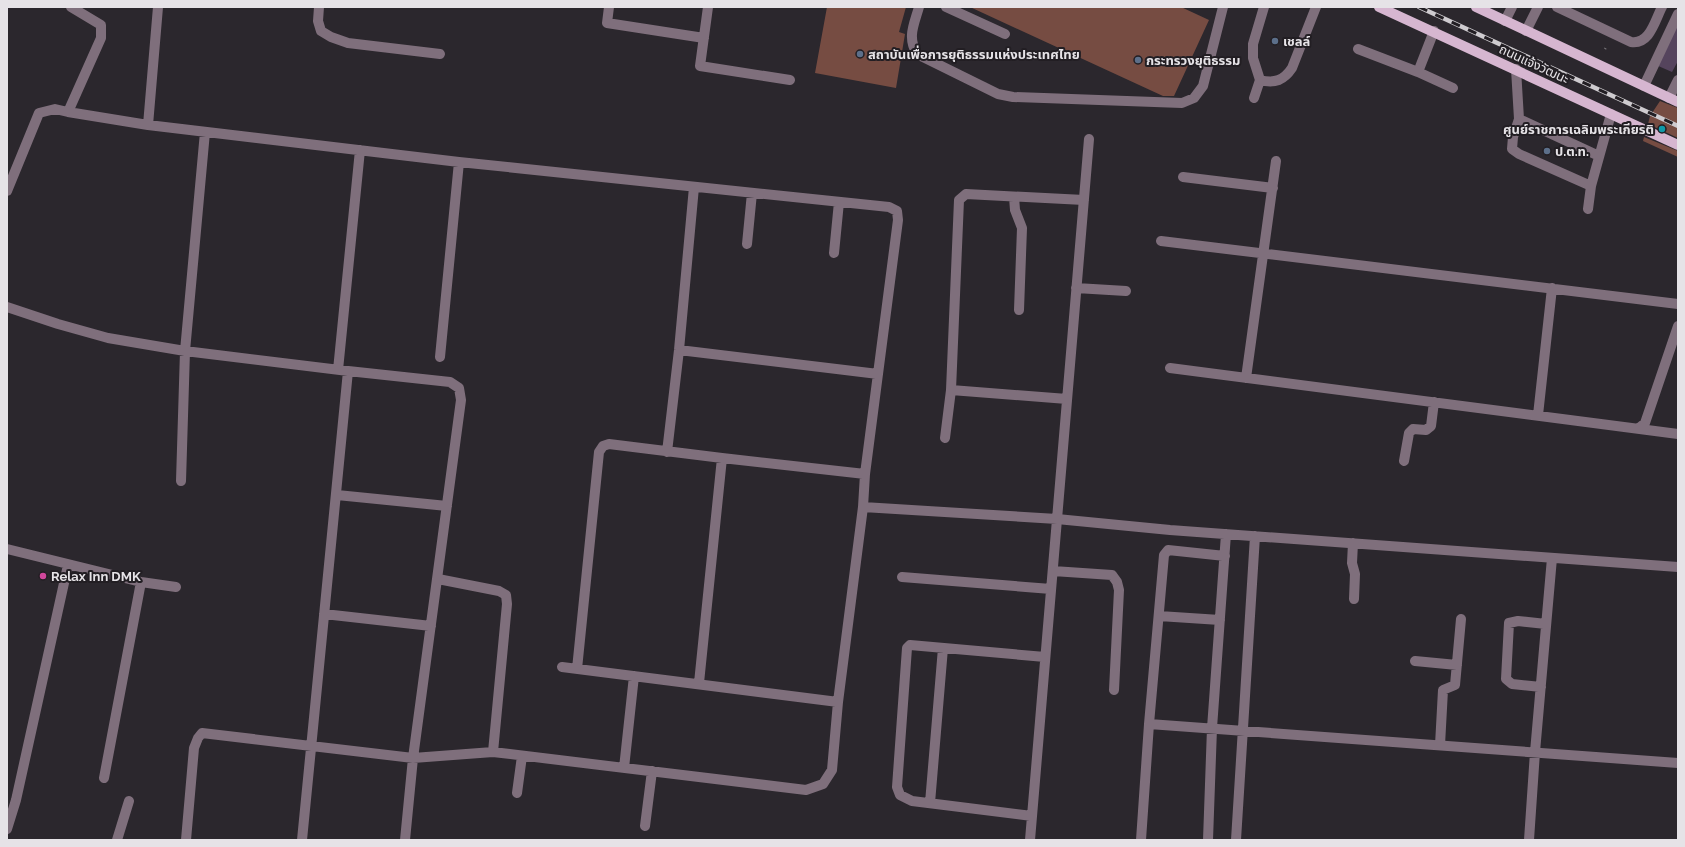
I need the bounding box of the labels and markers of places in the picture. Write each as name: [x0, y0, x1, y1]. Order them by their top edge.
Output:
place label: เชลล์: [1283, 34, 1310, 49]
marker: เชลล์: [1270, 36, 1280, 46]
place label: สถาบันเพื่อการยุติธรรมแห่งประเทศไทย: [868, 45, 1080, 62]
marker: สถาบันเพื่อการยุติธรรมแห่งประเทศไทย: [855, 49, 865, 59]
place label: กระทรวงยุติธรรม: [1146, 53, 1240, 68]
marker: กระทรวงยุติธรรม: [1133, 55, 1143, 65]
place label: ศูนย์ราชการเฉลิมพระเกียรติ: [1503, 122, 1654, 138]
marker: ศูนย์ราชการเฉลิมพระเกียรติ: [1657, 124, 1667, 134]
place label: ป.ต.ท.: [1555, 144, 1589, 159]
marker: ป.ต.ท.: [1542, 146, 1552, 156]
place label: Relax Inn DMK: [51, 569, 141, 584]
marker: Relax Inn DMK: [38, 571, 48, 581]

